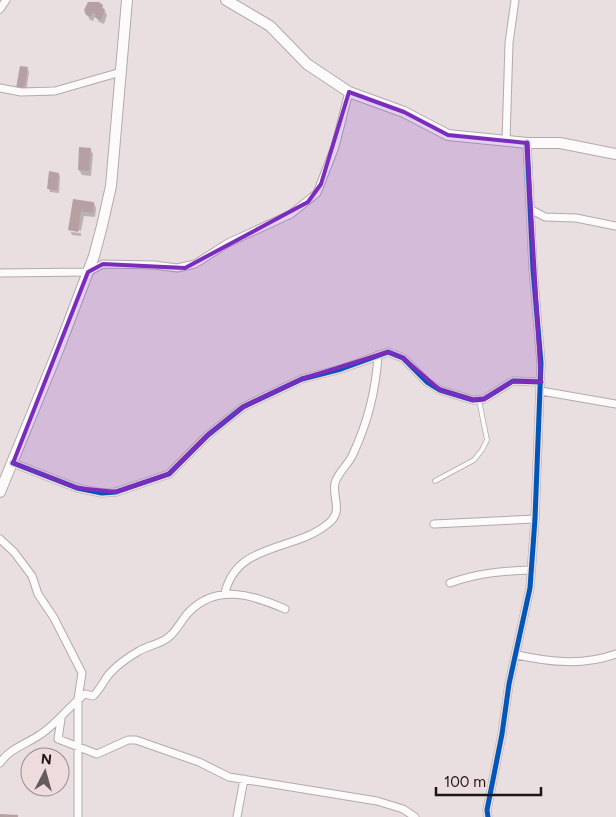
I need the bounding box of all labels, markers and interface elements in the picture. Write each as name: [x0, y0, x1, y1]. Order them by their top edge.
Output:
north arrow: [20, 747, 70, 797]
text: N: [40, 751, 53, 769]
scale bar: [436, 764, 541, 796]
text: 100 m: [444, 773, 486, 791]

